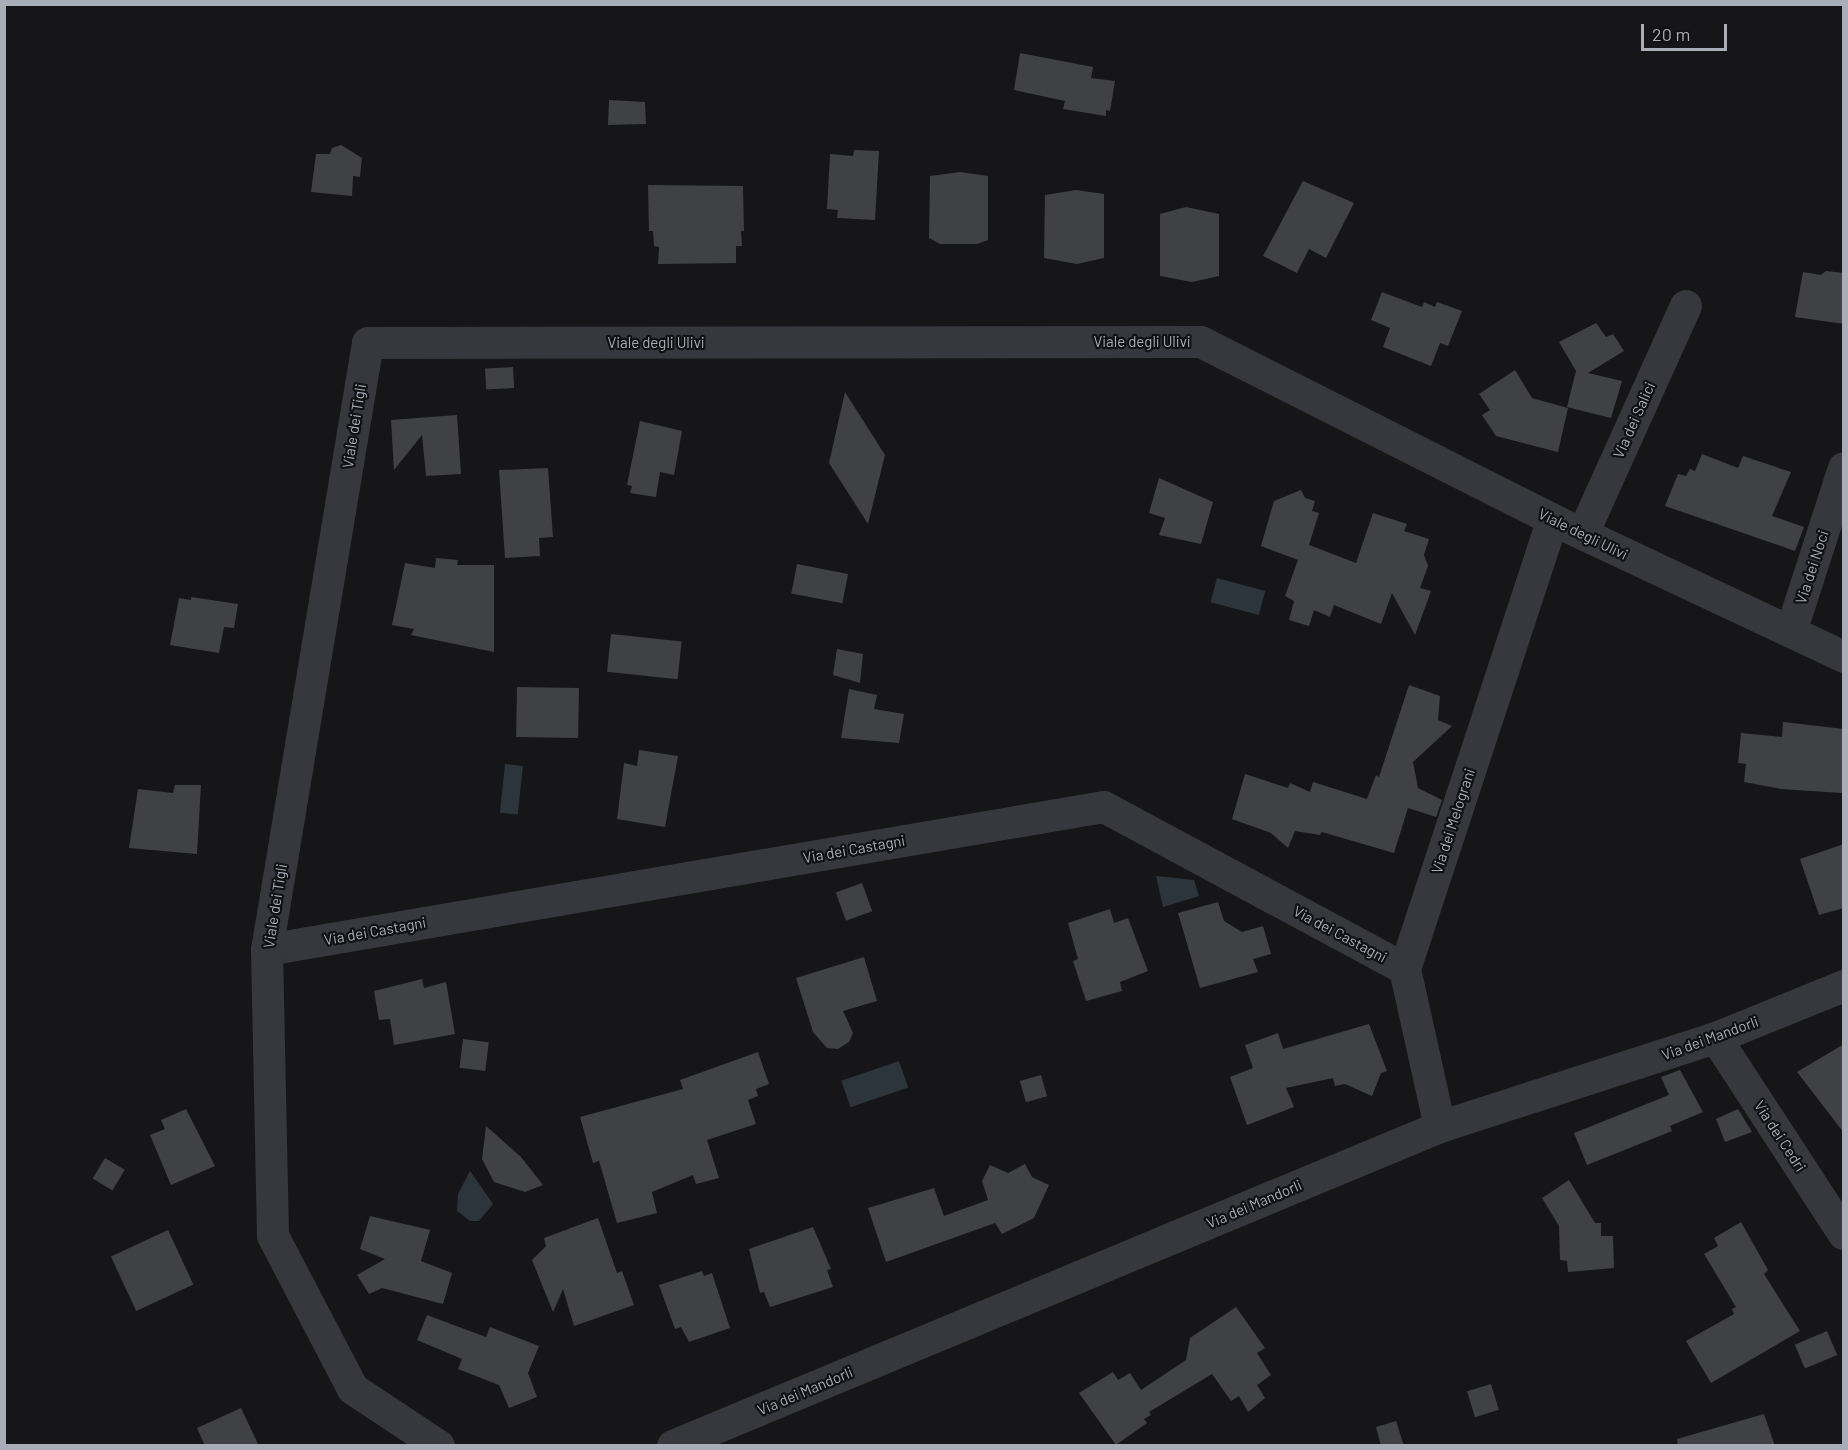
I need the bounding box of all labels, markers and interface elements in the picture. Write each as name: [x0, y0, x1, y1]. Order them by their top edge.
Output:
scale bar: [1644, 12, 1730, 50]
text: 20 m: [1652, 23, 1690, 45]
street label: Viale degli Ulivi: [1093, 333, 1191, 351]
street label: Viale degli Ulivi: [607, 334, 705, 352]
street label: Via dei Salici: [1609, 379, 1659, 461]
street label: Viale dei Tigli: [338, 383, 370, 469]
street label: Viale degli Ulivi: [1535, 505, 1631, 563]
street label: Via dei Noci: [1792, 528, 1832, 606]
street label: Via dei Melograni: [1427, 766, 1479, 876]
street label: Via dei Castagni: [802, 831, 906, 867]
street label: Viale dei Tigli: [259, 863, 291, 949]
street label: Via dei Castagni: [1290, 902, 1390, 966]
street label: Via dei Castagni: [323, 913, 427, 949]
street label: Via dei Mandorli: [1659, 1012, 1761, 1064]
street label: Via dei Cedri: [1750, 1097, 1810, 1175]
street label: Via dei Mandorli: [1204, 1176, 1304, 1232]
street label: Via dei Mandorli: [755, 1363, 855, 1419]

